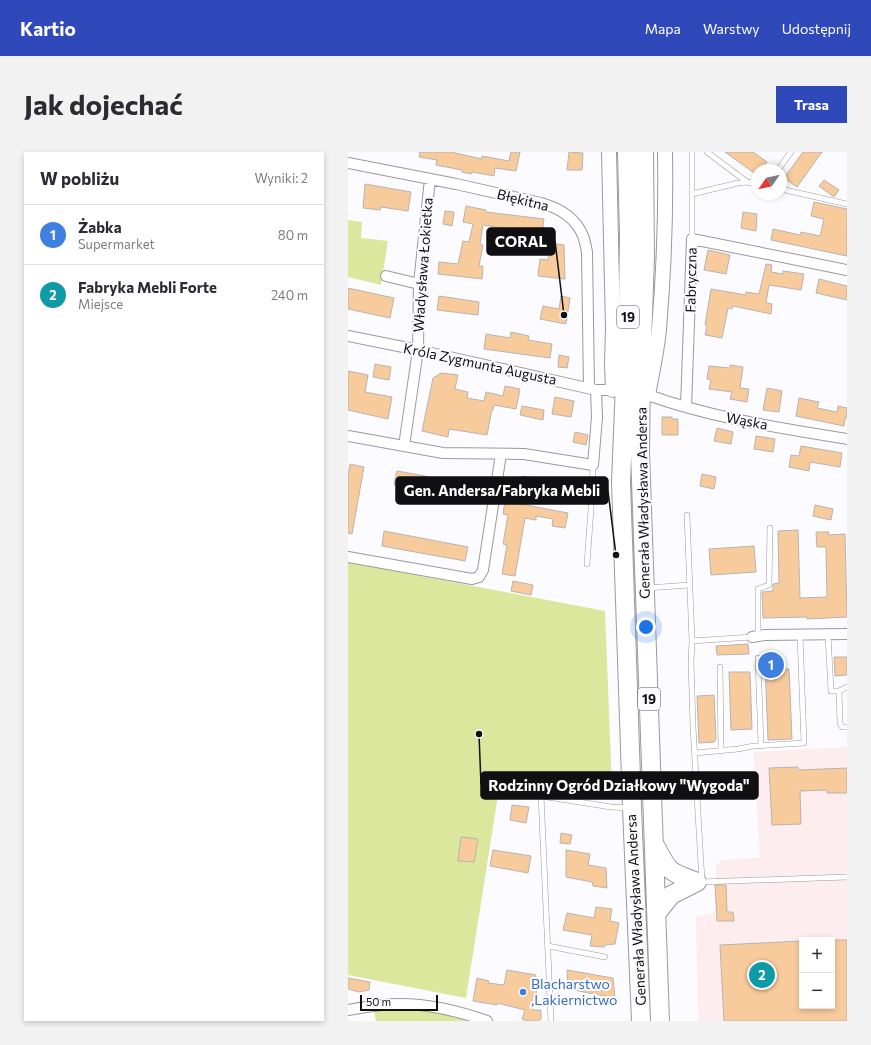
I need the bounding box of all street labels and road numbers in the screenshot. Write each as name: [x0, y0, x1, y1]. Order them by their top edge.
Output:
street label: Błękitna: [495, 185, 551, 214]
street label: Władysława Łokietka: [409, 197, 436, 333]
street label: Fabryczna: [681, 247, 700, 313]
road number: 19: [617, 306, 639, 328]
street label: Króla Zygmunta Augusta: [402, 339, 558, 388]
street label: Generała Władysława Andersa: [632, 407, 653, 599]
street label: Wąska: [725, 408, 769, 433]
road number: 19: [638, 688, 660, 710]
street label: Generała Władysława Andersa: [622, 814, 649, 1006]

